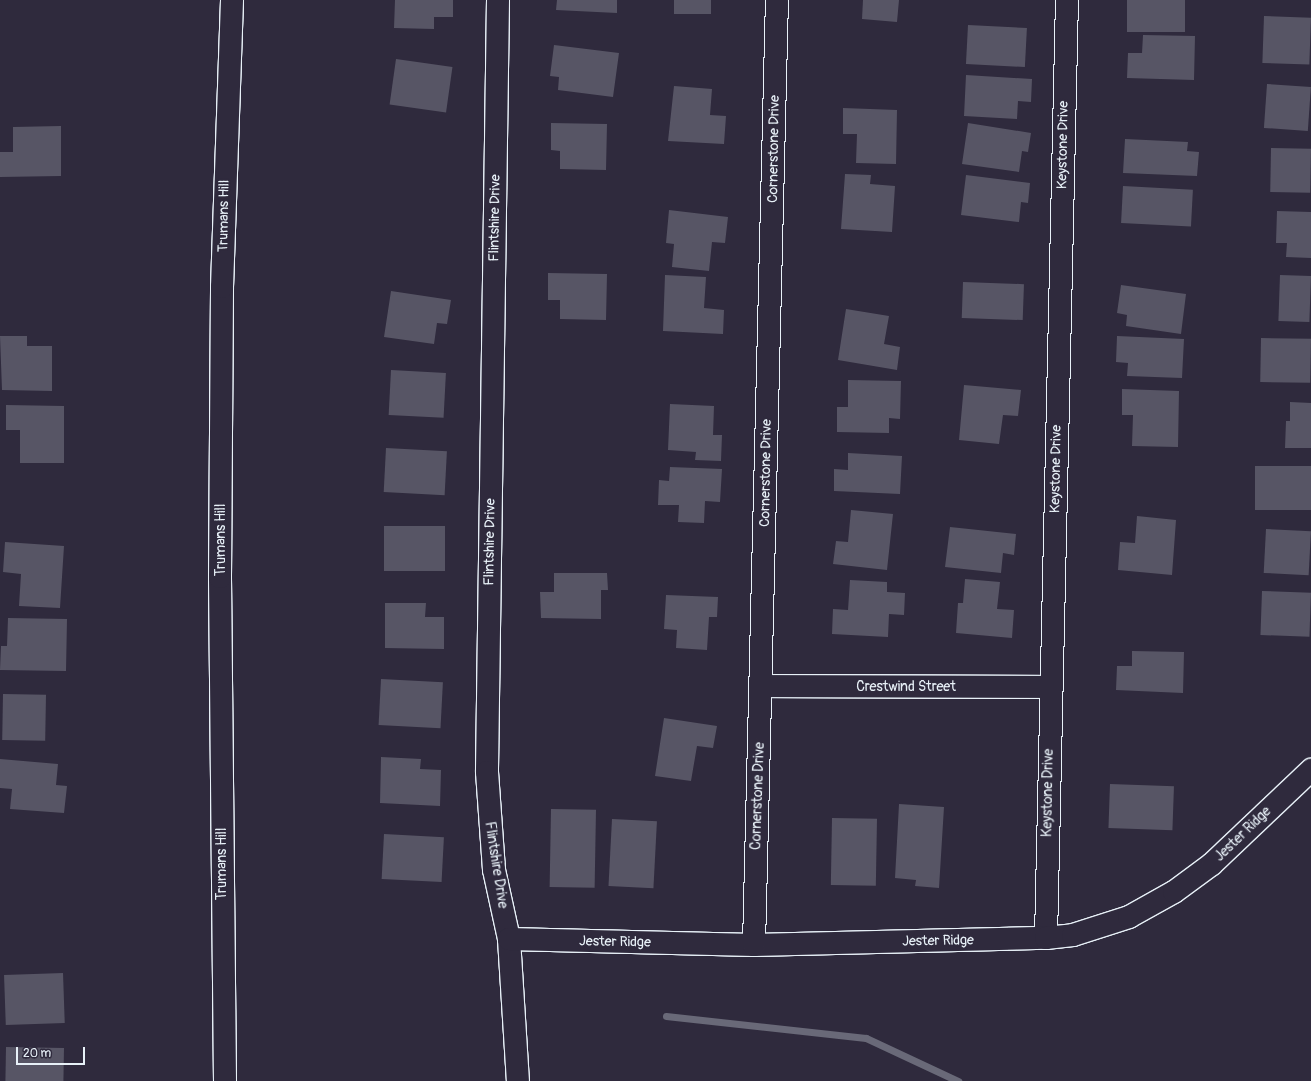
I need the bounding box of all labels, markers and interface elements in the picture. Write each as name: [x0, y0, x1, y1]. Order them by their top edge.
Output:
street label: Cornerstone Drive: [765, 95, 783, 203]
street label: Keystone Drive: [1054, 101, 1072, 189]
street label: Flintshire Drive: [486, 174, 504, 262]
street label: Trumans Hill: [215, 180, 233, 252]
street label: Cornerstone Drive: [757, 419, 775, 527]
street label: Keystone Drive: [1047, 425, 1065, 513]
street label: Flintshire Drive: [481, 498, 499, 586]
street label: Trumans Hill: [213, 504, 229, 576]
street label: Crestwind Street: [856, 679, 956, 695]
street label: Cornerstone Drive: [748, 742, 768, 850]
street label: Keystone Drive: [1039, 749, 1057, 837]
street label: Jester Ridge: [1211, 803, 1275, 865]
street label: Flintshire Drive: [481, 820, 511, 910]
street label: Trumans Hill: [214, 828, 230, 900]
street label: Jester Ridge: [902, 932, 974, 950]
street label: Jester Ridge: [579, 933, 651, 951]
scale bar: [18, 1039, 87, 1065]
text: 20 m: [23, 1046, 51, 1061]

